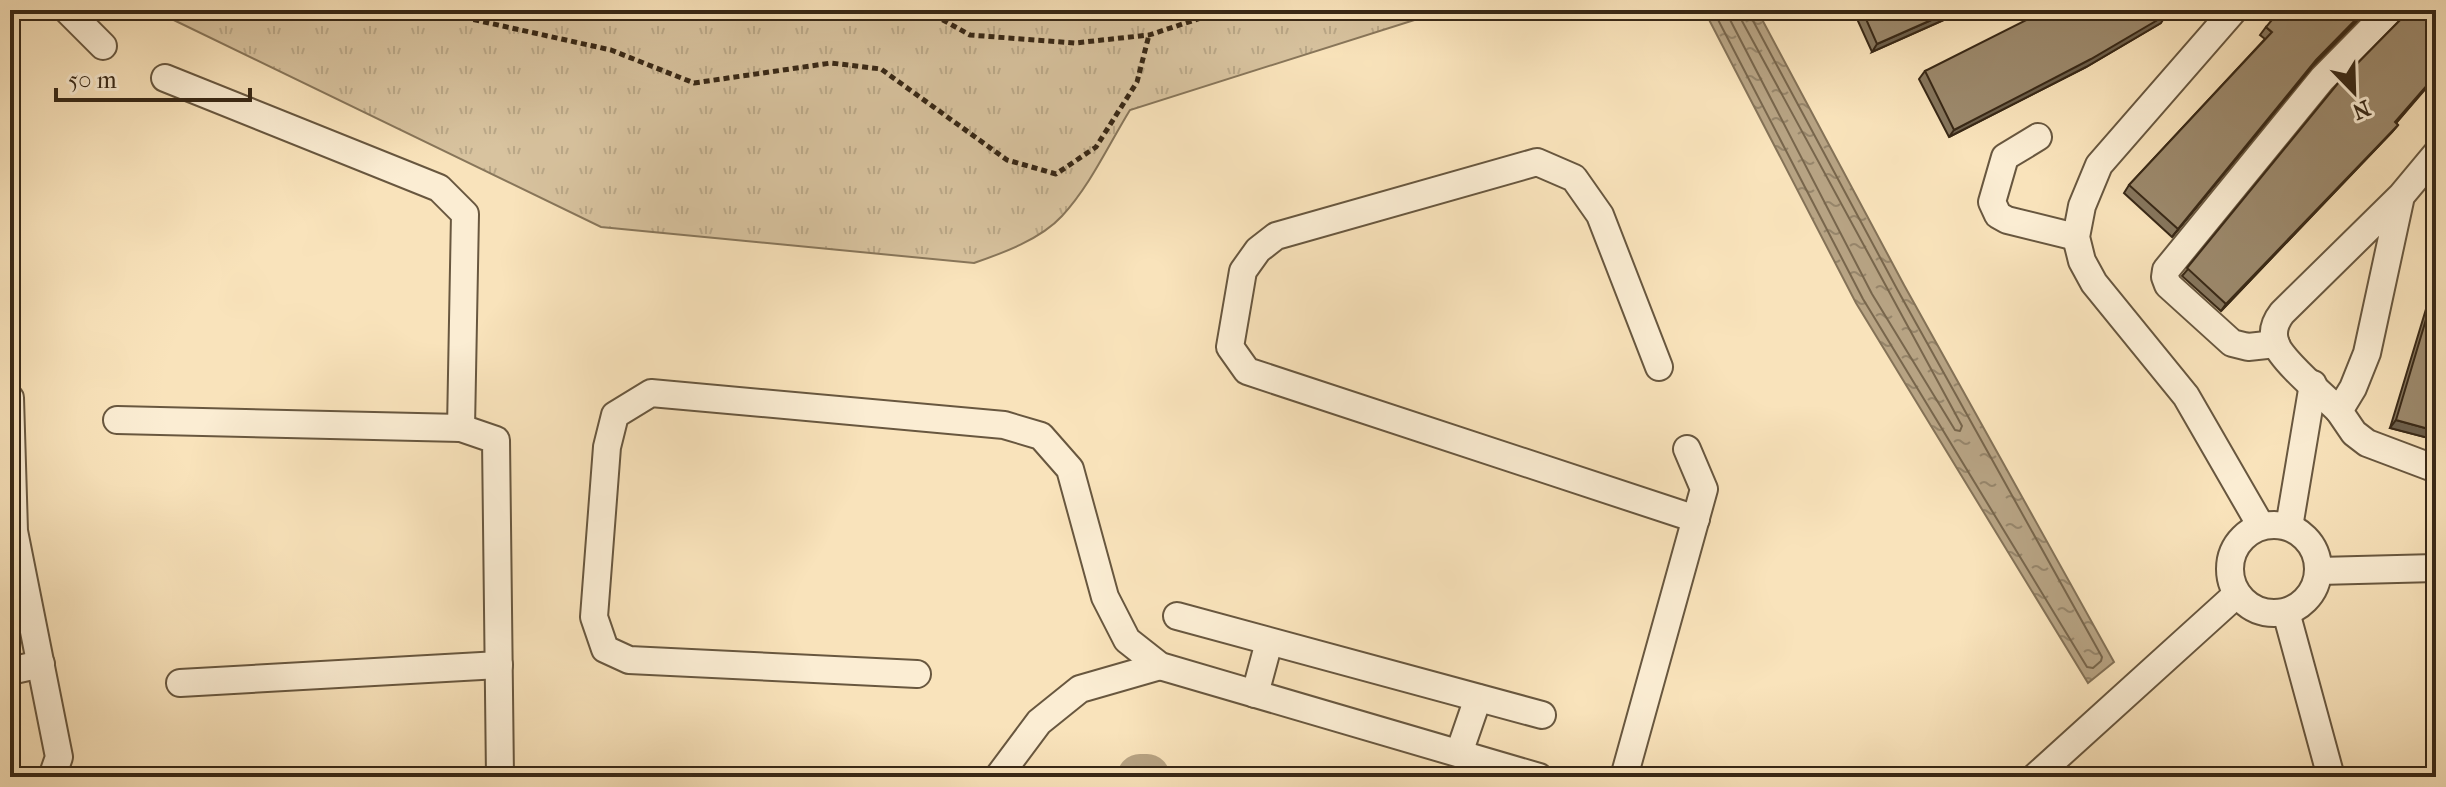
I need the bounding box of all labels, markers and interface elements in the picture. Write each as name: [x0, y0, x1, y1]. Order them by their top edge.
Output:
scale bar: [56, 52, 250, 102]
north arrow: [2314, 52, 2394, 132]
text: 50 m: [68, 66, 117, 94]
text: N: [2348, 94, 2374, 125]

